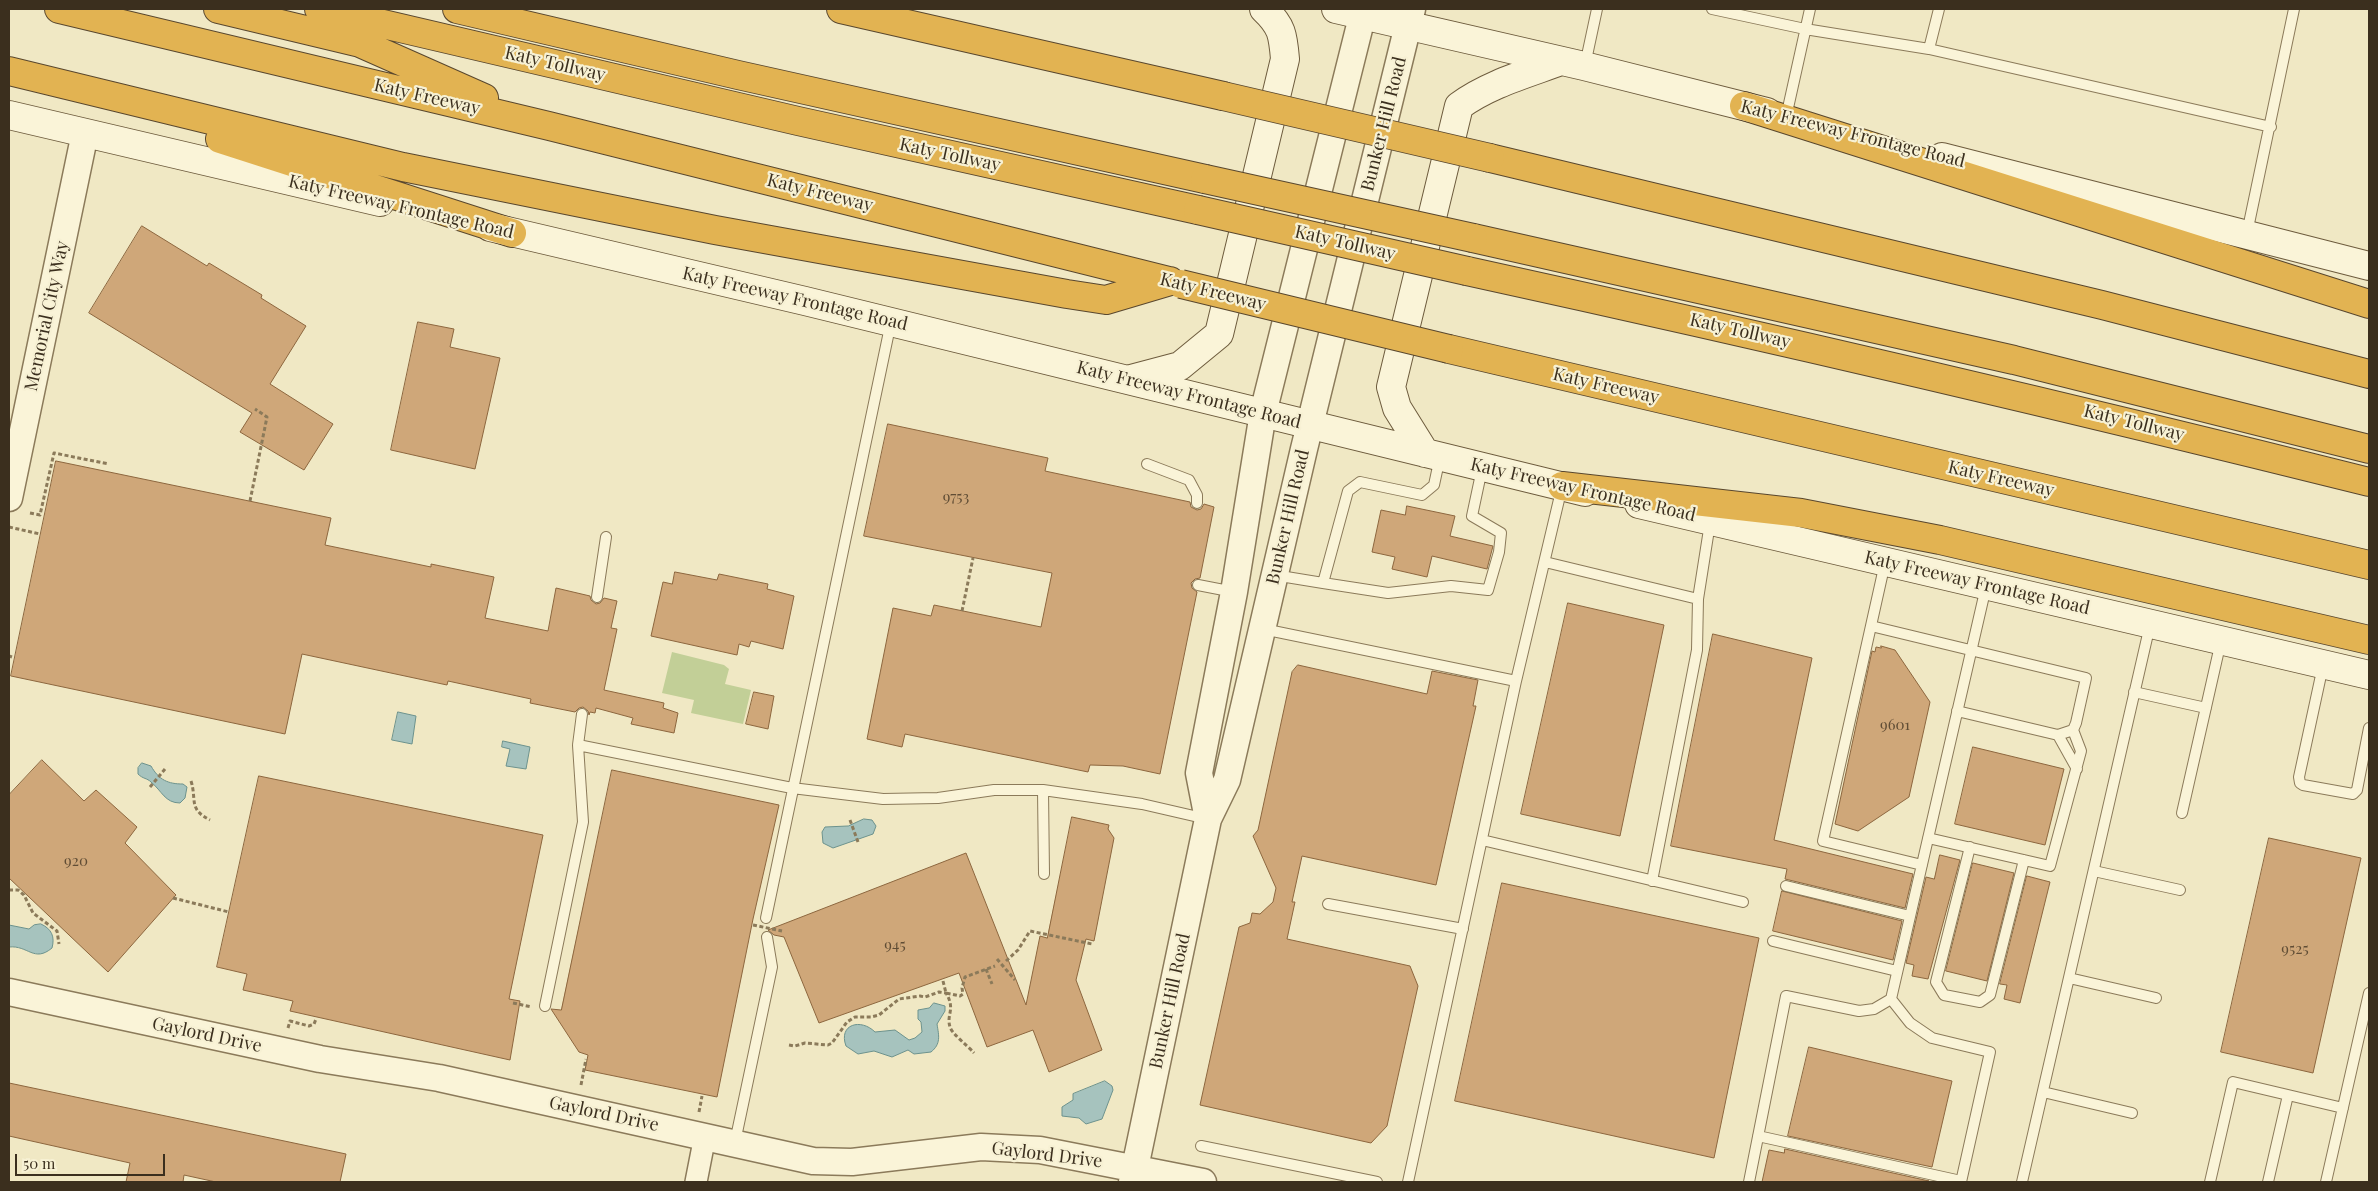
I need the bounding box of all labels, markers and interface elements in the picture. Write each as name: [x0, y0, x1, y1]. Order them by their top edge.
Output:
street label: Katy Tollway: [503, 42, 607, 86]
street label: Bunker Hill Road: [1357, 54, 1411, 194]
street label: Katy Freeway: [372, 74, 482, 120]
street label: Katy Freeway Frontage Road: [1739, 96, 1967, 172]
street label: Katy Tollway: [898, 134, 1002, 176]
street label: Katy Freeway: [765, 169, 875, 217]
street label: Katy Freeway Frontage Road: [286, 171, 516, 243]
street label: Katy Tollway: [1293, 221, 1397, 265]
street label: Memorial City Way: [21, 239, 73, 393]
street label: Katy Freeway Frontage Road: [680, 263, 910, 335]
street label: Katy Freeway: [1158, 268, 1268, 316]
street label: Katy Tollway: [1688, 309, 1792, 353]
street label: Katy Freeway Frontage Road: [1075, 357, 1303, 433]
street label: Katy Freeway: [1551, 363, 1661, 409]
street label: Katy Tollway: [2082, 400, 2186, 446]
street label: Bunker Hill Road: [1262, 447, 1314, 587]
street label: Katy Freeway Frontage Road: [1468, 454, 1698, 526]
street label: Katy Freeway: [1946, 456, 2056, 502]
house number: 9753: [943, 488, 969, 506]
street label: Katy Freeway Frontage Road: [1862, 547, 2092, 619]
house number: 9601: [1880, 716, 1910, 734]
house number: 920: [64, 852, 88, 870]
street label: Bunker Hill Road: [1145, 931, 1195, 1071]
house number: 945: [884, 936, 906, 954]
house number: 9525: [2281, 940, 2309, 958]
street label: Gaylord Drive: [150, 1013, 264, 1057]
street label: Gaylord Drive: [547, 1092, 661, 1136]
street label: Gaylord Drive: [990, 1137, 1104, 1173]
scale bar: [18, 1144, 168, 1176]
text: 50 m: [23, 1153, 55, 1173]

